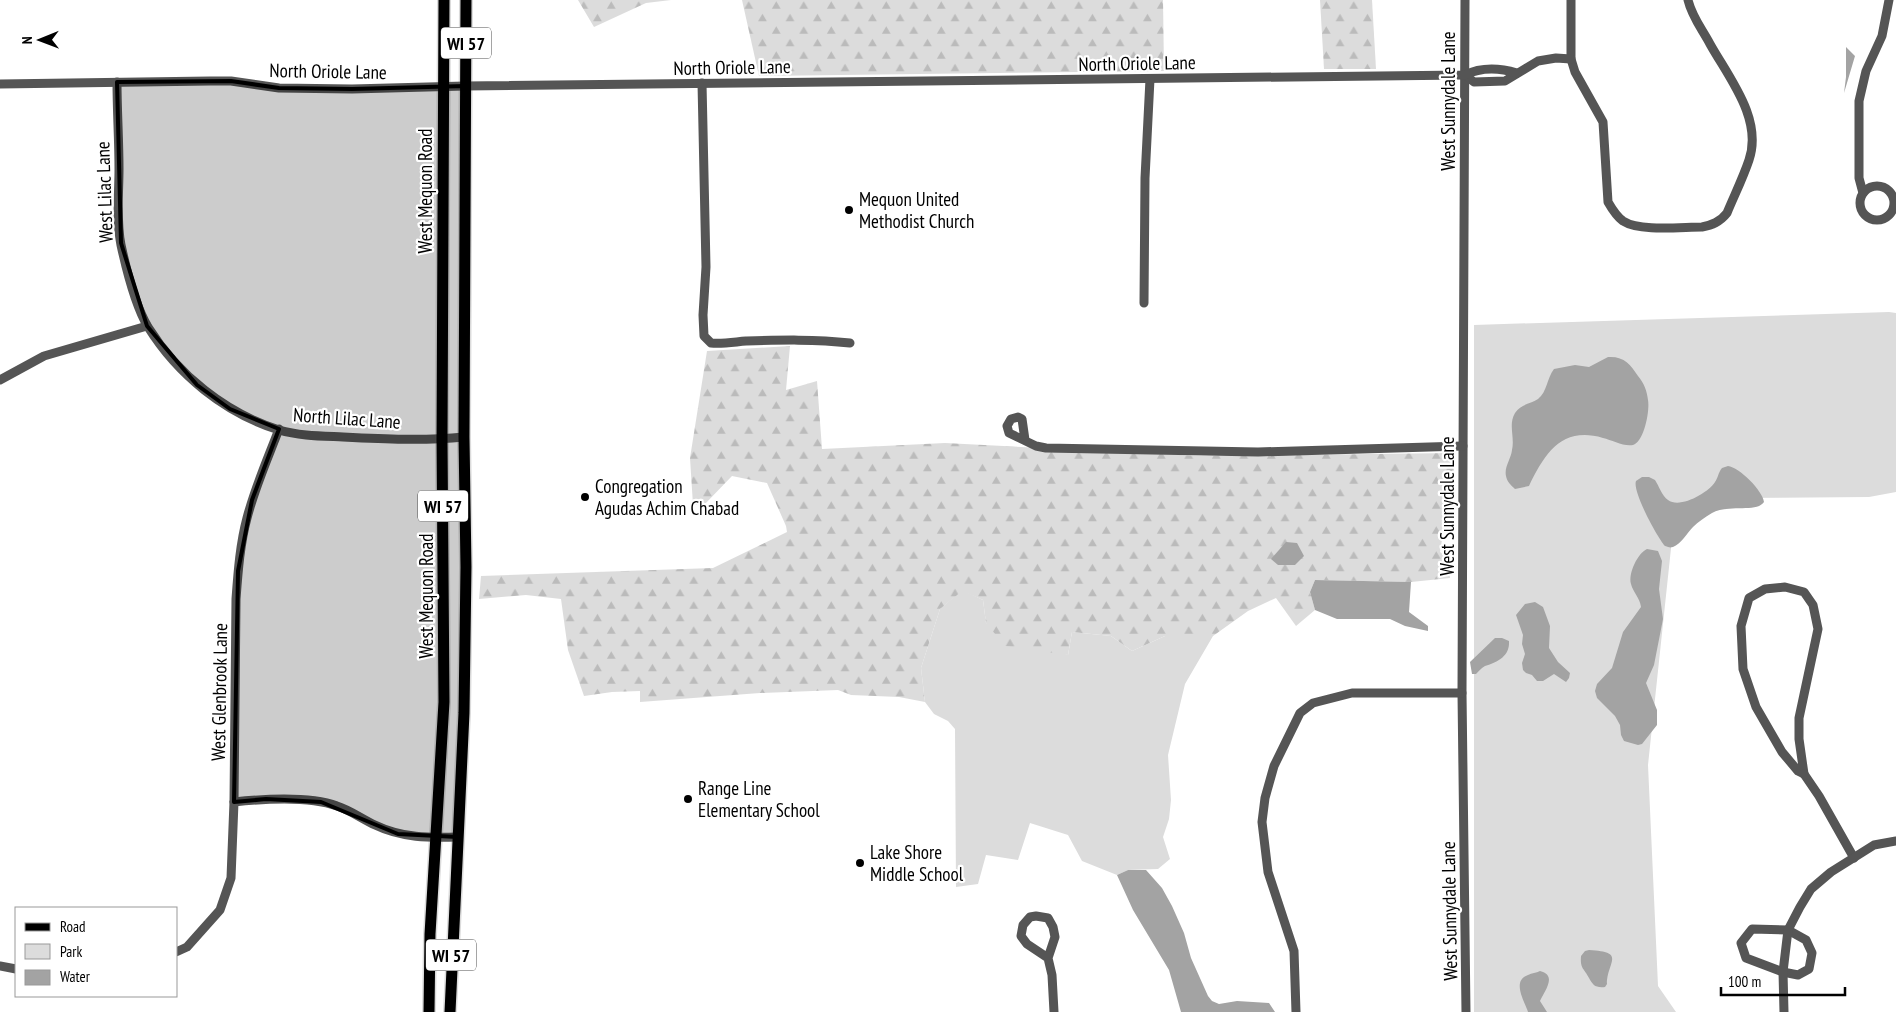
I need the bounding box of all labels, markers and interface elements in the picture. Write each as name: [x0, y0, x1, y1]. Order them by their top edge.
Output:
north arrow: [15, 15, 65, 65]
road number: WI 57: [441, 28, 491, 58]
street label: West Sunnydale Lane: [1436, 31, 1460, 171]
text: N: [18, 36, 36, 44]
street label: North Oriole Lane: [1078, 50, 1196, 76]
street label: North Oriole Lane: [673, 54, 791, 80]
street label: North Oriole Lane: [269, 58, 387, 84]
street label: West Mequon Road: [413, 129, 437, 253]
street label: West Lilac Lane: [90, 141, 118, 243]
place label: Mequon United Methodist Church: [859, 187, 974, 233]
marker: Mequon United Methodist Church: [843, 204, 855, 216]
street label: North Lilac Lane: [292, 402, 402, 434]
street label: West Sunnydale Lane: [1435, 436, 1459, 576]
place label: Congregation Agudas Achim Chabad: [595, 474, 739, 520]
road number: WI 57: [418, 491, 468, 522]
marker: Congregation Agudas Achim Chabad: [579, 491, 591, 503]
street label: West Mequon Road: [414, 534, 438, 658]
street label: West Glenbrook Lane: [206, 623, 232, 761]
place label: Range Line Elementary School: [698, 776, 820, 822]
marker: Range Line Elementary School: [682, 793, 694, 805]
place label: Lake Shore Middle School: [870, 840, 964, 886]
street label: West Sunnydale Lane: [1436, 841, 1462, 981]
marker: Lake Shore Middle School: [854, 857, 866, 869]
legend: [15, 907, 178, 997]
text: Road: [60, 917, 86, 936]
road number: WI 57: [426, 940, 476, 970]
text: Park: [60, 942, 82, 961]
scale bar: [1721, 964, 1845, 996]
text: Water: [60, 967, 91, 986]
text: 100 m: [1728, 972, 1761, 991]

